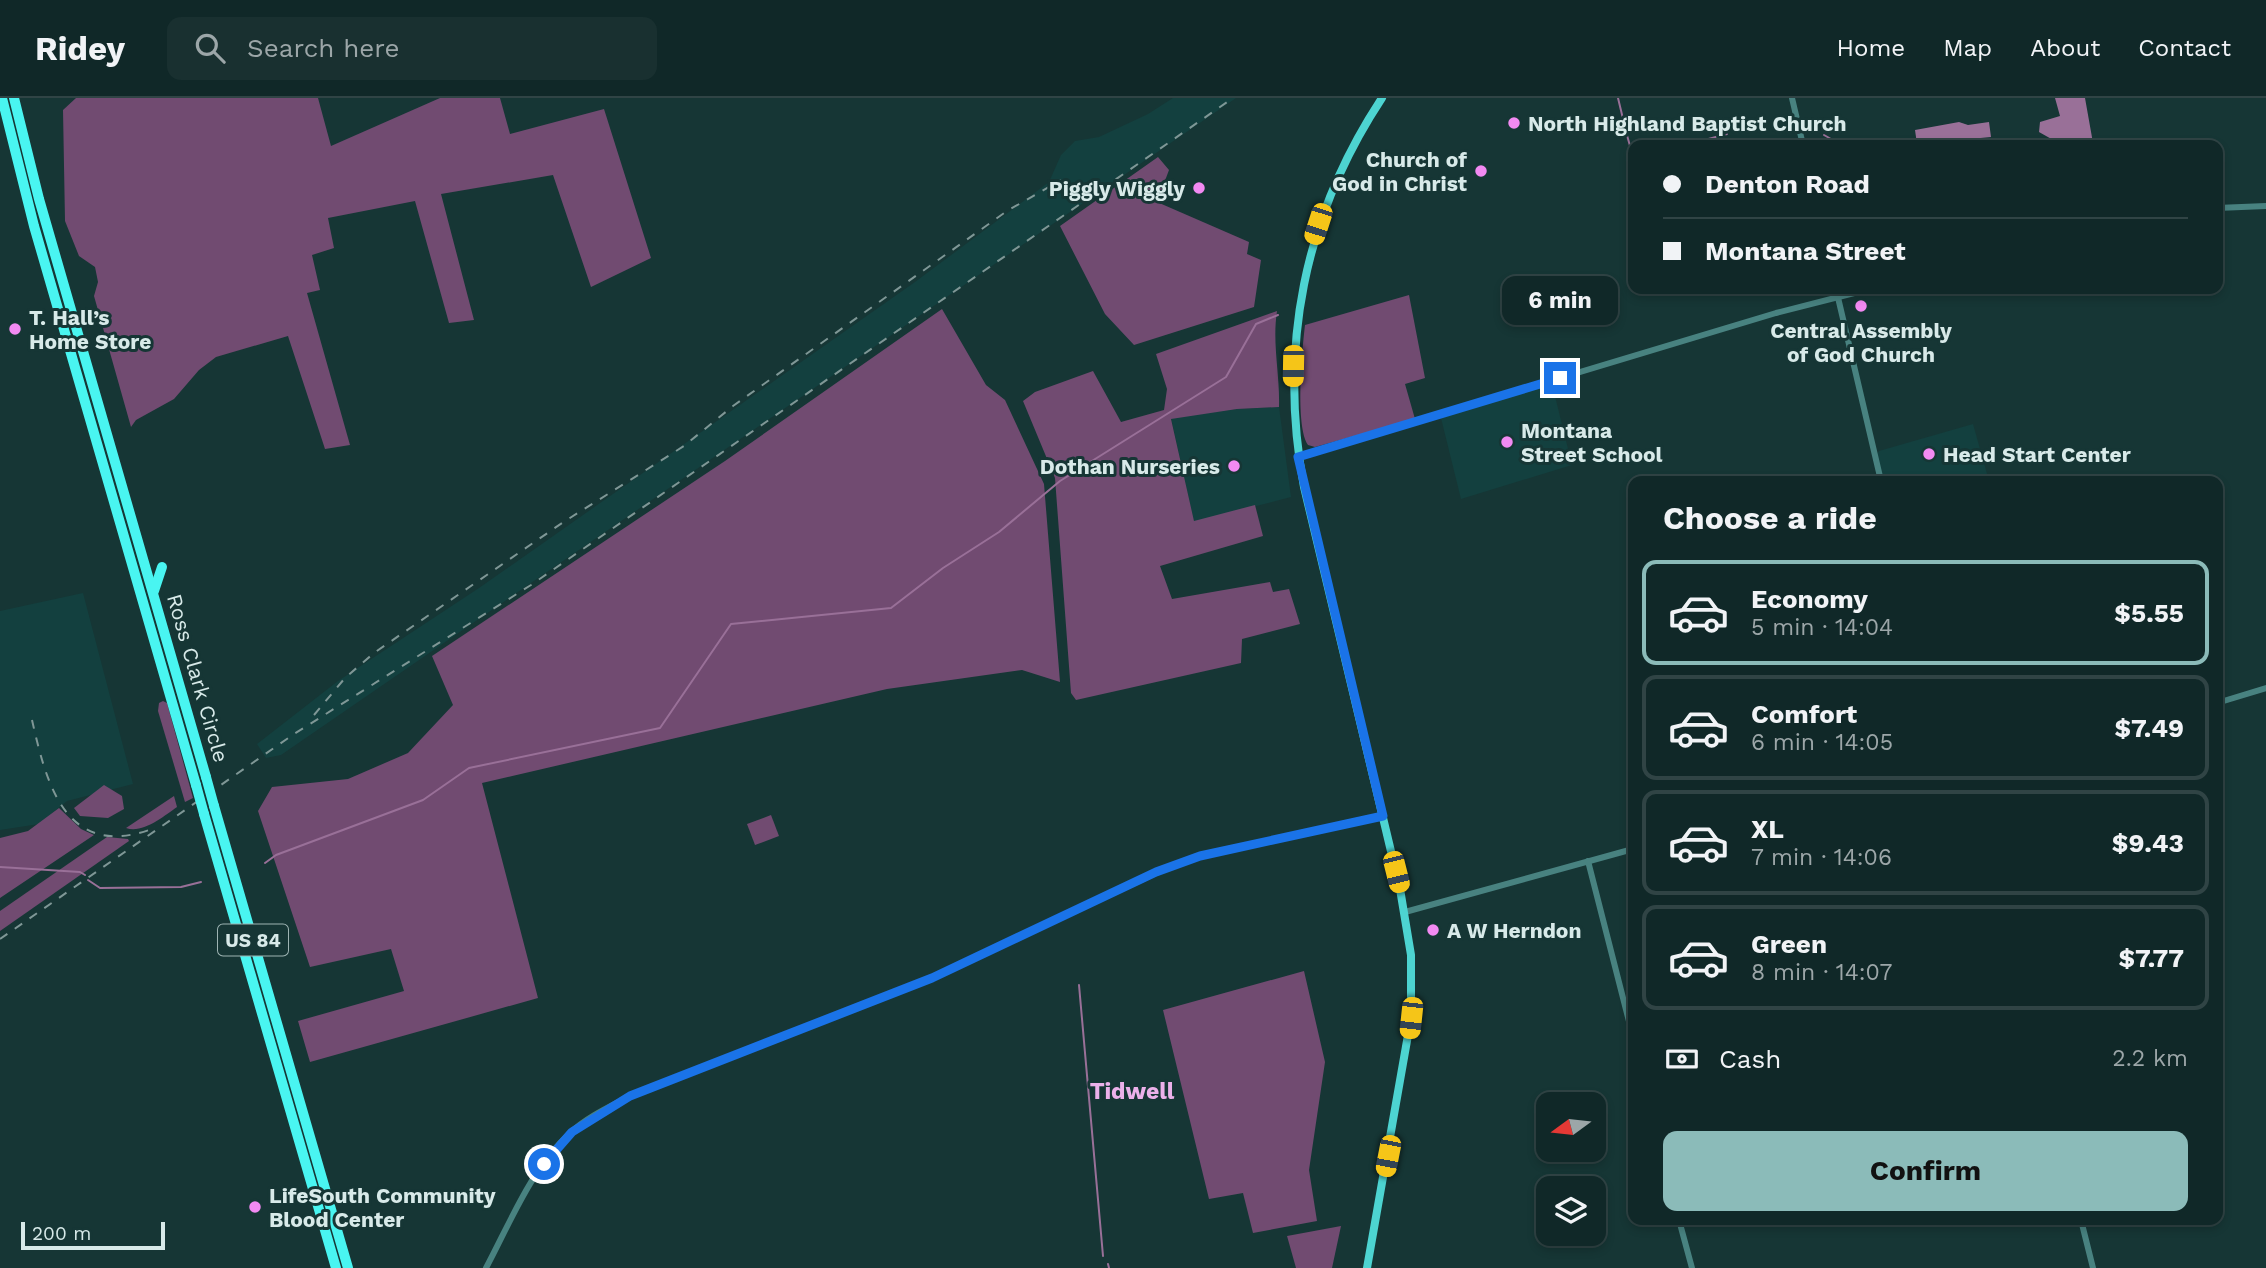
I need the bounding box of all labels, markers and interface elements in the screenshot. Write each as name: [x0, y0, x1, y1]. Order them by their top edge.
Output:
search box: [167, 17, 657, 80]
text: Ridey: [35, 29, 125, 68]
icon: search: [191, 29, 229, 67]
text: Search here: [247, 33, 399, 63]
text: Home: [1837, 34, 1905, 62]
text: Map: [1943, 34, 1992, 62]
text: About: [2030, 34, 2100, 62]
text: Contact: [2138, 34, 2231, 62]
place label: North Highland Baptist Church: [1528, 111, 1847, 136]
marker: North Highland Baptist Church: [1506, 115, 1522, 131]
place label: Church of God in Christ: [1332, 147, 1467, 196]
marker: Church of God in Christ: [1473, 163, 1489, 179]
text: Denton Road: [1705, 169, 1870, 199]
place label: Piggly Wiggly: [1049, 176, 1185, 201]
marker: Piggly Wiggly: [1191, 180, 1207, 196]
car: [1302, 201, 1335, 247]
text: Montana Street: [1705, 236, 1906, 266]
callout: 6 min: [1502, 276, 1618, 326]
text: 6 min: [1528, 287, 1592, 314]
marker: Central Assembly of God Church: [1853, 298, 1869, 314]
place label: T. Hall’s Home Store: [29, 305, 151, 354]
place label: Central Assembly of God Church: [1770, 318, 1952, 367]
marker: T. Hall’s Home Store: [7, 321, 23, 337]
car: [1283, 345, 1304, 387]
route end: [1544, 362, 1576, 394]
place label: Montana Street School: [1521, 418, 1663, 467]
marker: Montana Street School: [1499, 434, 1515, 450]
place label: Head Start Center: [1943, 442, 2131, 467]
marker: Head Start Center: [1921, 446, 1937, 462]
place label: Dothan Nurseries: [1040, 454, 1220, 479]
marker: Dothan Nurseries: [1226, 458, 1242, 474]
text: Choose a ride: [1663, 499, 1877, 537]
icon: car: [1667, 581, 1730, 644]
text: Economy: [1751, 584, 1868, 614]
street label: Ross Clark Circle: [162, 591, 234, 765]
text: $5.55: [2114, 598, 2184, 628]
text: 5 min · 14:04: [1751, 614, 1893, 641]
icon: car: [1667, 696, 1730, 759]
text: Comfort: [1751, 699, 1857, 729]
text: $7.49: [2114, 713, 2184, 743]
text: 6 min · 14:05: [1751, 729, 1893, 756]
icon: car: [1667, 811, 1730, 874]
text: XL: [1751, 814, 1784, 844]
text: $9.43: [2112, 828, 2184, 858]
text: 7 min · 14:06: [1751, 844, 1892, 871]
car: [1381, 849, 1412, 895]
place label: A W Herndon: [1447, 918, 1581, 943]
marker: A W Herndon: [1425, 922, 1441, 938]
road number: US 84: [218, 925, 288, 956]
icon: car: [1667, 926, 1730, 989]
text: Green: [1751, 929, 1827, 959]
text: $7.77: [2118, 943, 2184, 973]
text: 8 min · 14:07: [1751, 959, 1892, 986]
car: [1399, 996, 1424, 1040]
icon: cash: [1663, 1040, 1701, 1078]
text: Cash: [1719, 1044, 1781, 1074]
text: 2.2 km: [2112, 1045, 2188, 1072]
district label: Tidwell: [1090, 1078, 1175, 1105]
north arrow: [1536, 1092, 1606, 1162]
map controls: [1536, 1092, 1606, 1246]
button: Confirm: [1663, 1131, 2188, 1211]
car: [1374, 1133, 1403, 1179]
route start: [528, 1148, 560, 1180]
button: layers: [1536, 1176, 1606, 1246]
place label: LifeSouth Community Blood Center: [269, 1183, 496, 1232]
marker: LifeSouth Community Blood Center: [247, 1199, 263, 1215]
scale bar: [21, 1219, 164, 1251]
text: 200 m: [32, 1222, 91, 1245]

